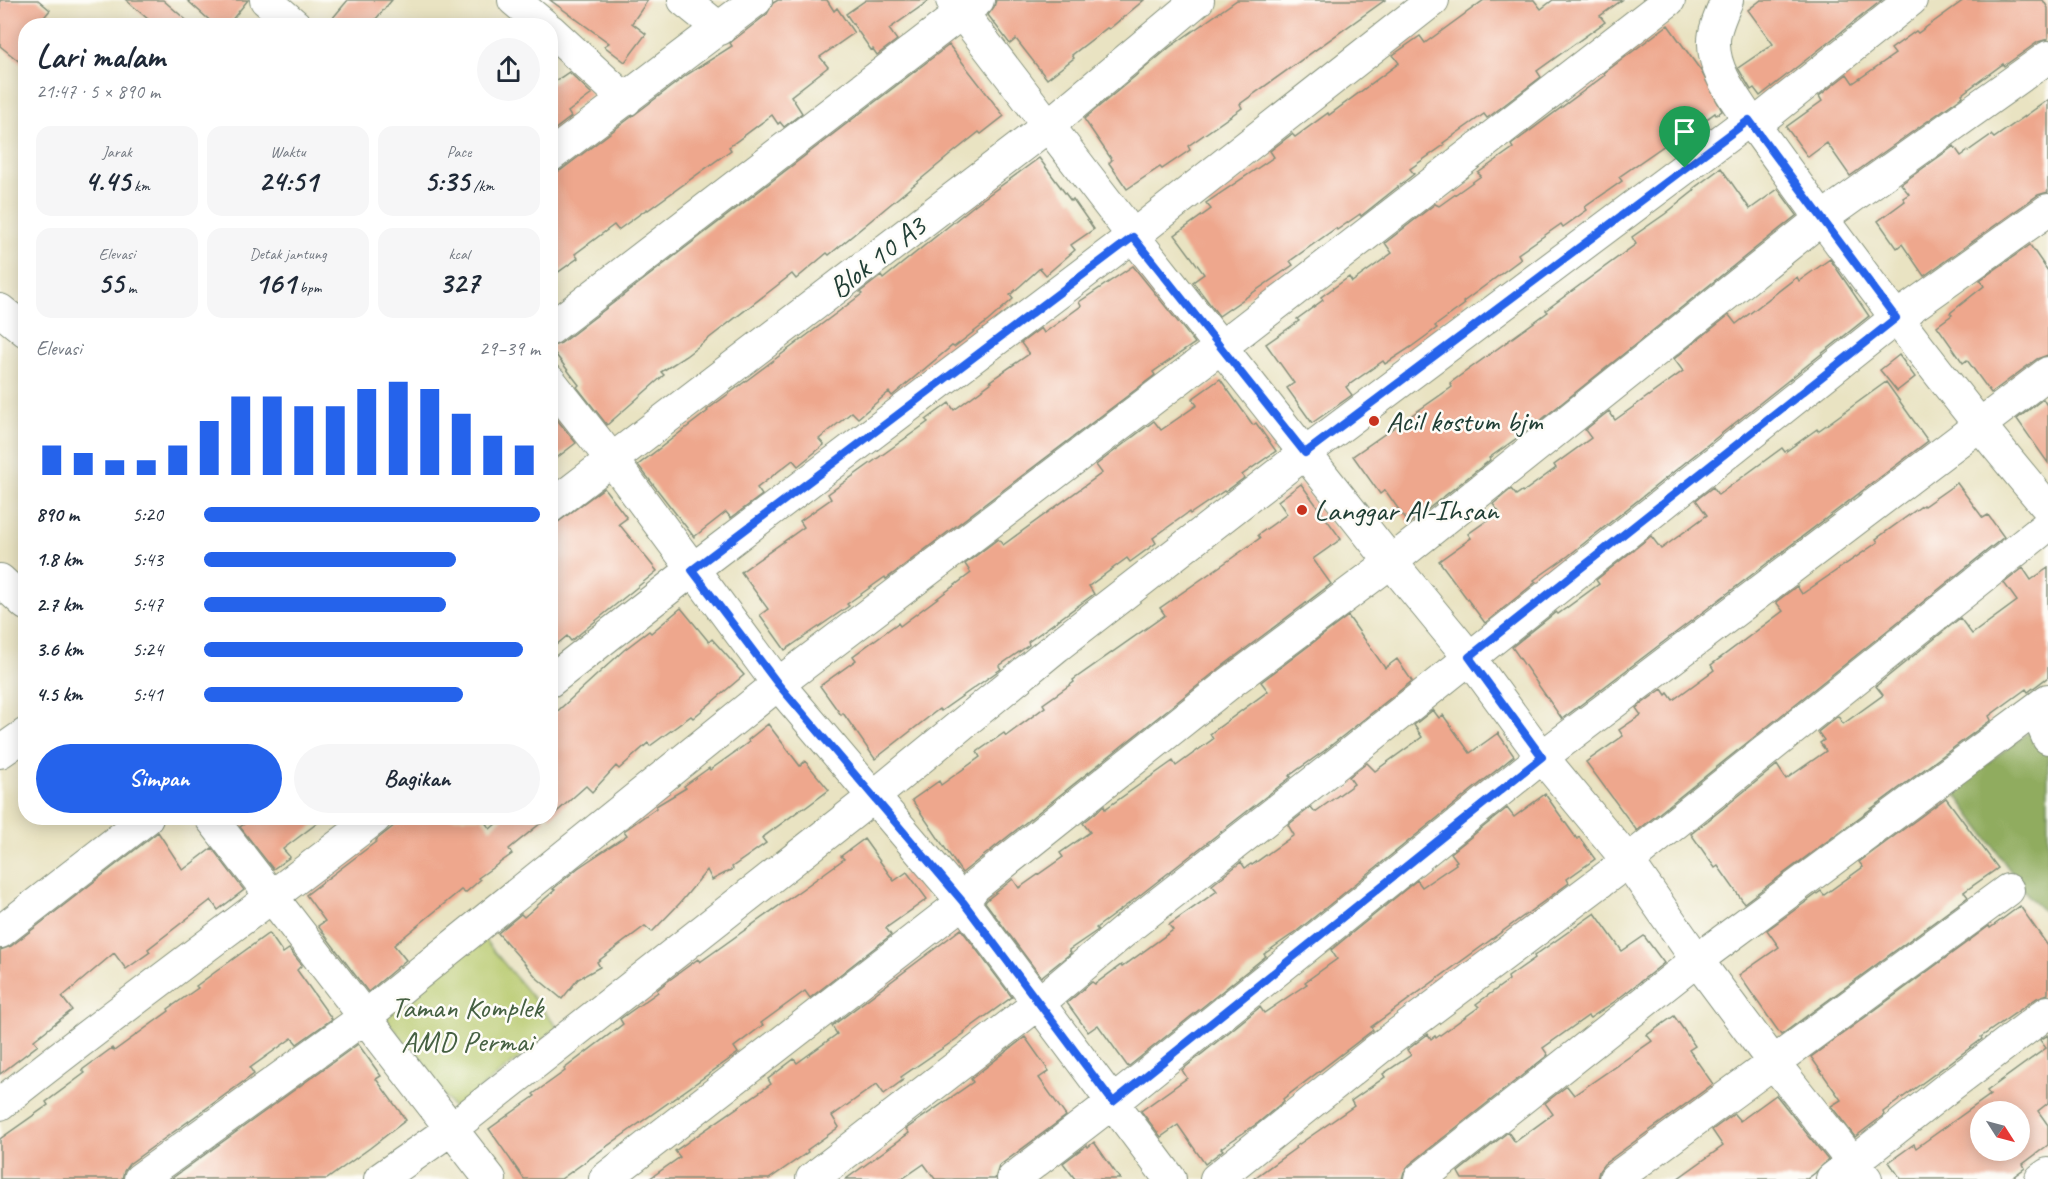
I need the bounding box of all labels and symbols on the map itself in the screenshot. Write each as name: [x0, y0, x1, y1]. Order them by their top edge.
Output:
pin: [1659, 106, 1710, 168]
street label: Blok 10 A3: [821, 206, 935, 307]
place label: Acil kostum bjm: [1386, 402, 1544, 440]
marker: Acil kostum bjm: [1367, 414, 1381, 428]
place label: Langgar Al-Ihsan: [1314, 491, 1500, 529]
marker: Langgar Al-Ihsan: [1295, 503, 1309, 517]
park label: Taman Komplek AMD Permai: [391, 988, 545, 1060]
north arrow: [1970, 1101, 2030, 1161]

